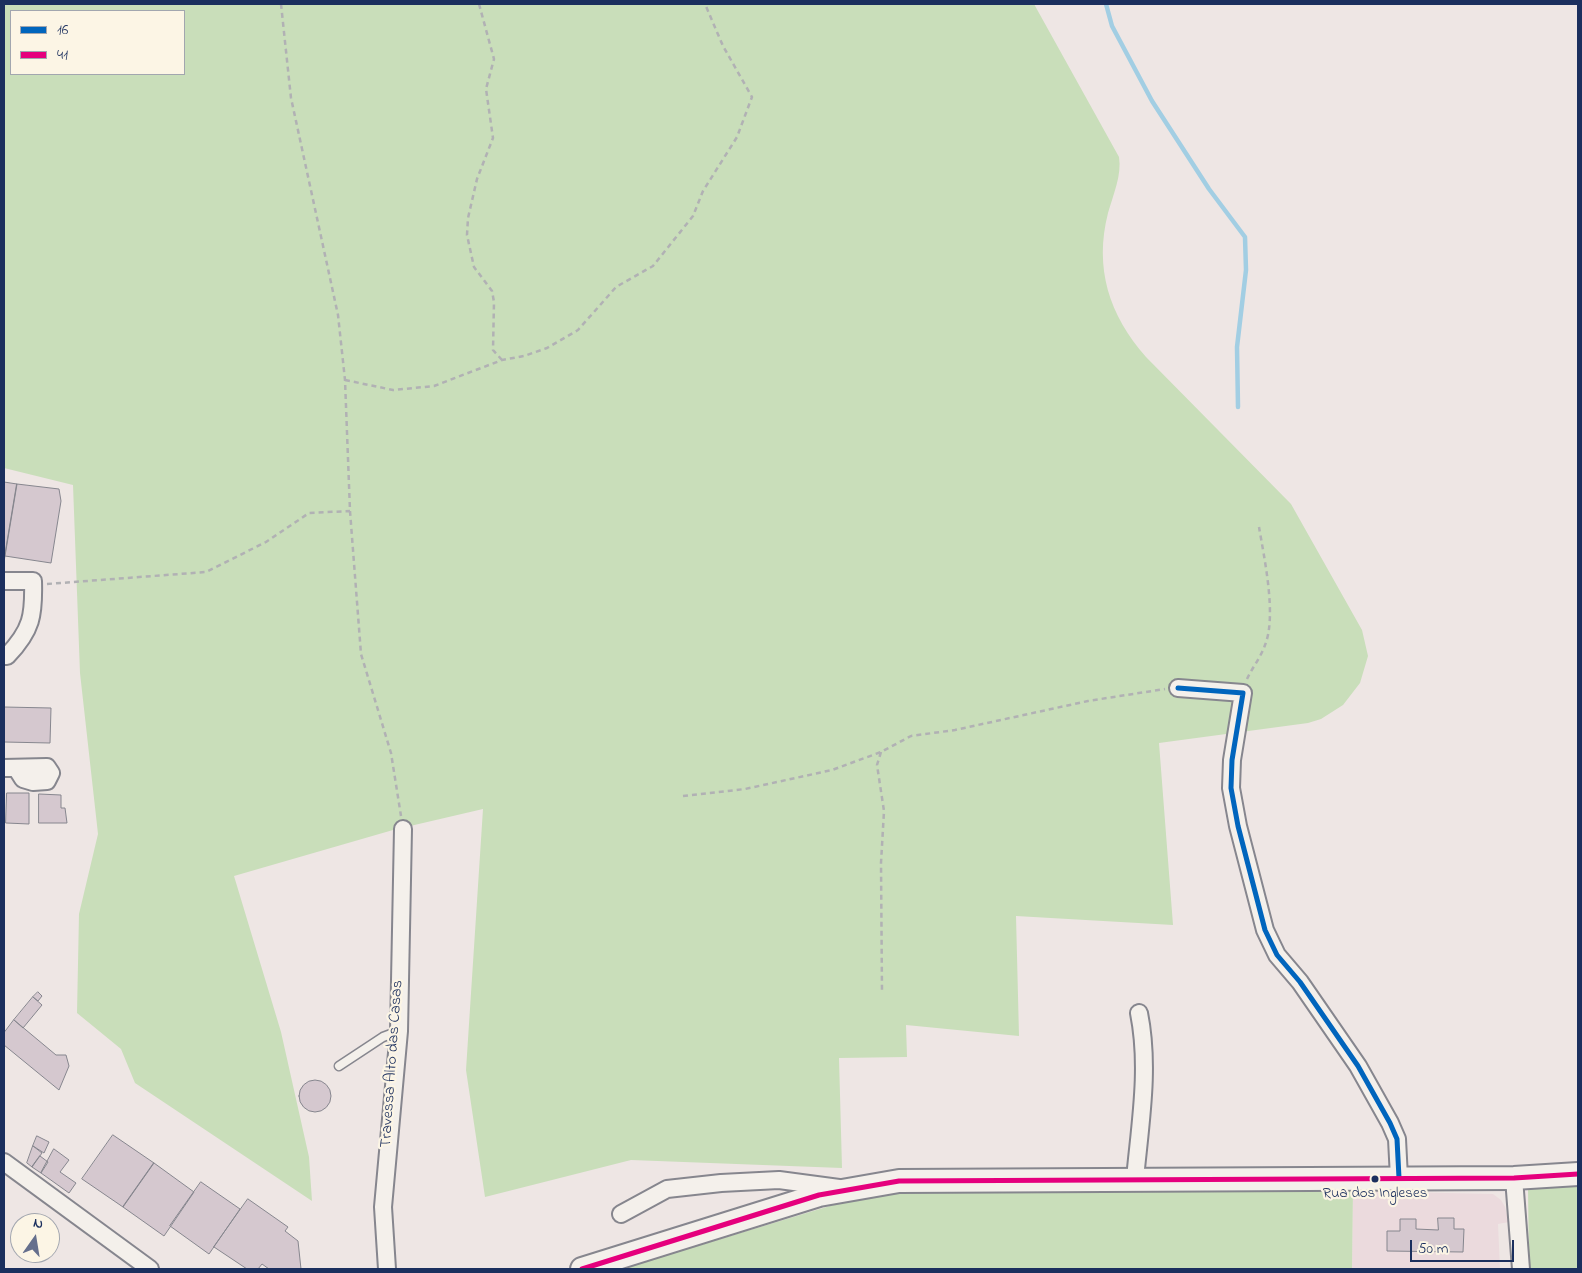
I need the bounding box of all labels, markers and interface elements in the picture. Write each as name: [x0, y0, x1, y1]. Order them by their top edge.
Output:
legend: [10, 10, 185, 75]
text: 16: [57, 19, 68, 41]
text: 41: [57, 44, 68, 66]
street label: Travessa Alto das Casas: [378, 980, 408, 1148]
marker: Rua dos Ingleses: [1370, 1174, 1380, 1184]
place label: Rua dos Ingleses: [1323, 1186, 1427, 1204]
north arrow: [10, 1213, 60, 1263]
text: N: [31, 1213, 45, 1235]
scale bar: [1412, 1230, 1516, 1262]
text: 50 m: [1418, 1238, 1448, 1260]

